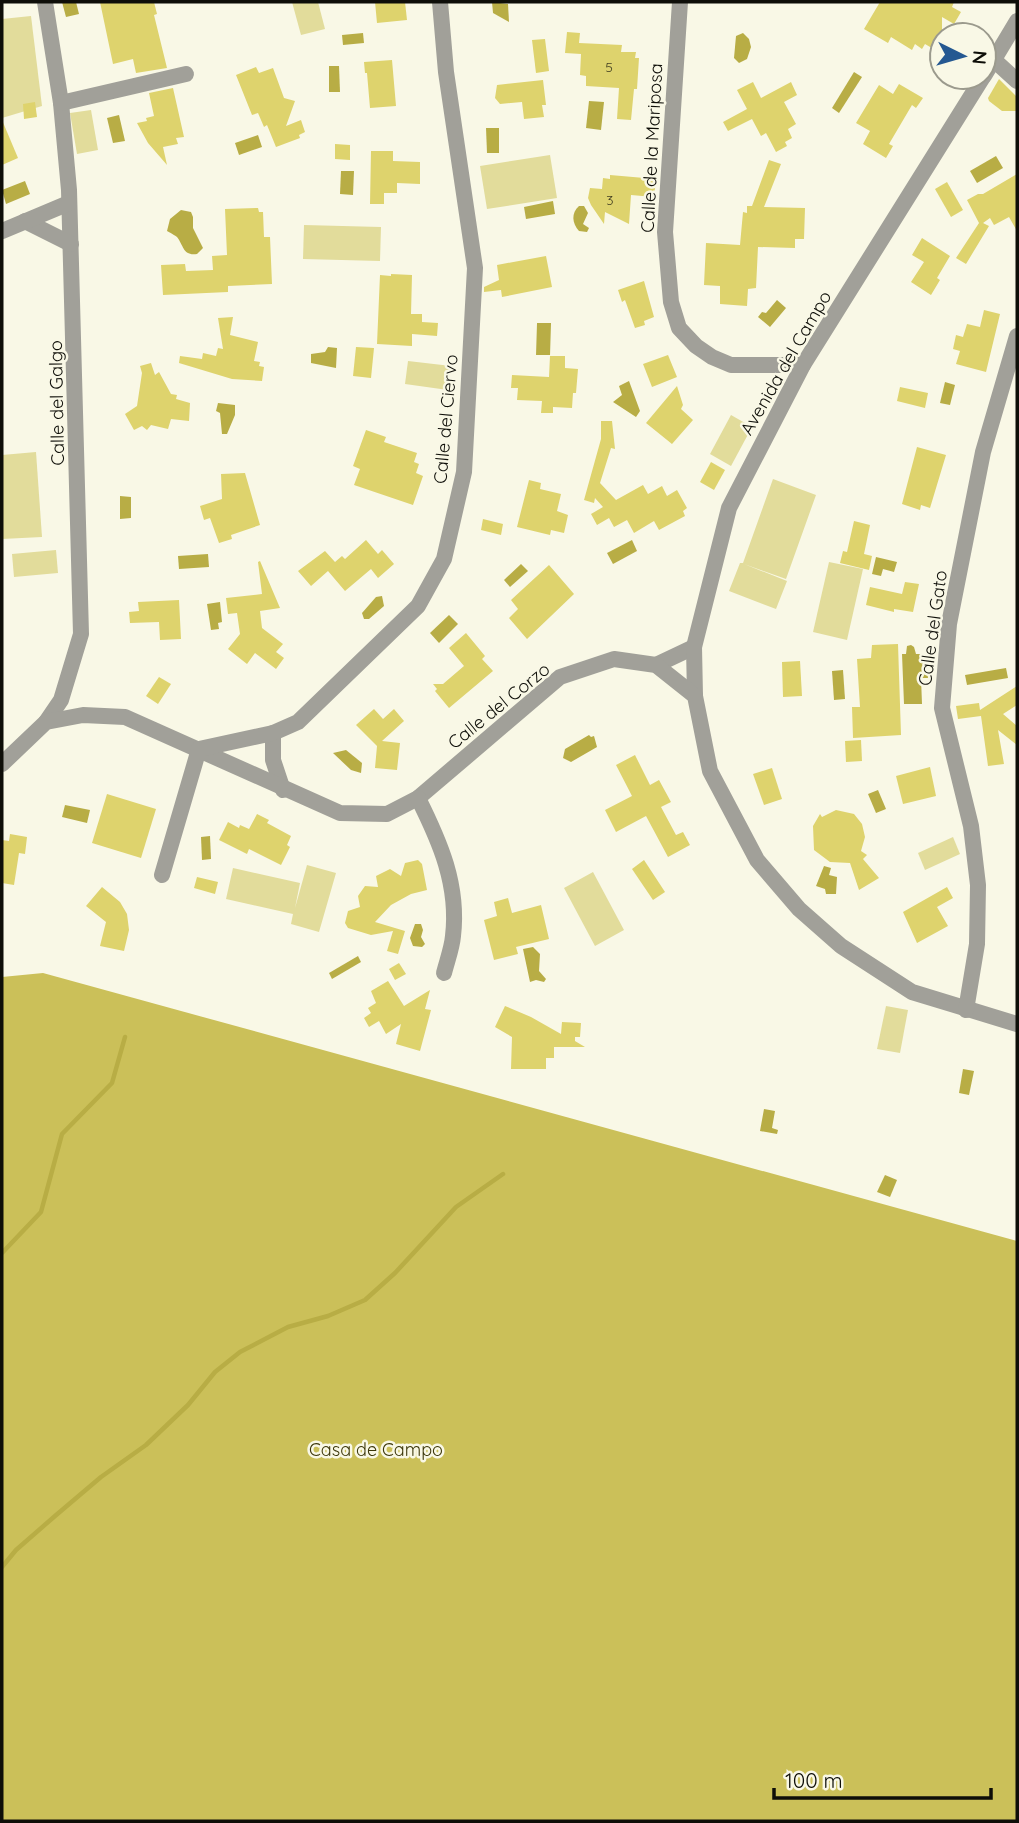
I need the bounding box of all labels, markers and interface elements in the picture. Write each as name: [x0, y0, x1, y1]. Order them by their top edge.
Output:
north arrow: [928, 21, 998, 91]
text: N: [967, 49, 992, 65]
house number: 5: [605, 58, 613, 76]
street label: Calle de la Mariposa: [636, 63, 667, 233]
house number: 3: [606, 191, 614, 209]
street label: Avenida del Campo: [735, 287, 836, 439]
street label: Calle del Galgo: [44, 340, 69, 466]
street label: Calle del Ciervo: [428, 353, 463, 485]
street label: Calle del Gato: [913, 569, 952, 687]
street label: Calle del Corzo: [443, 657, 554, 754]
park label: Casa de Campo: [309, 1438, 443, 1461]
scale bar: [774, 1756, 991, 1800]
text: 100 m: [785, 1767, 843, 1793]

